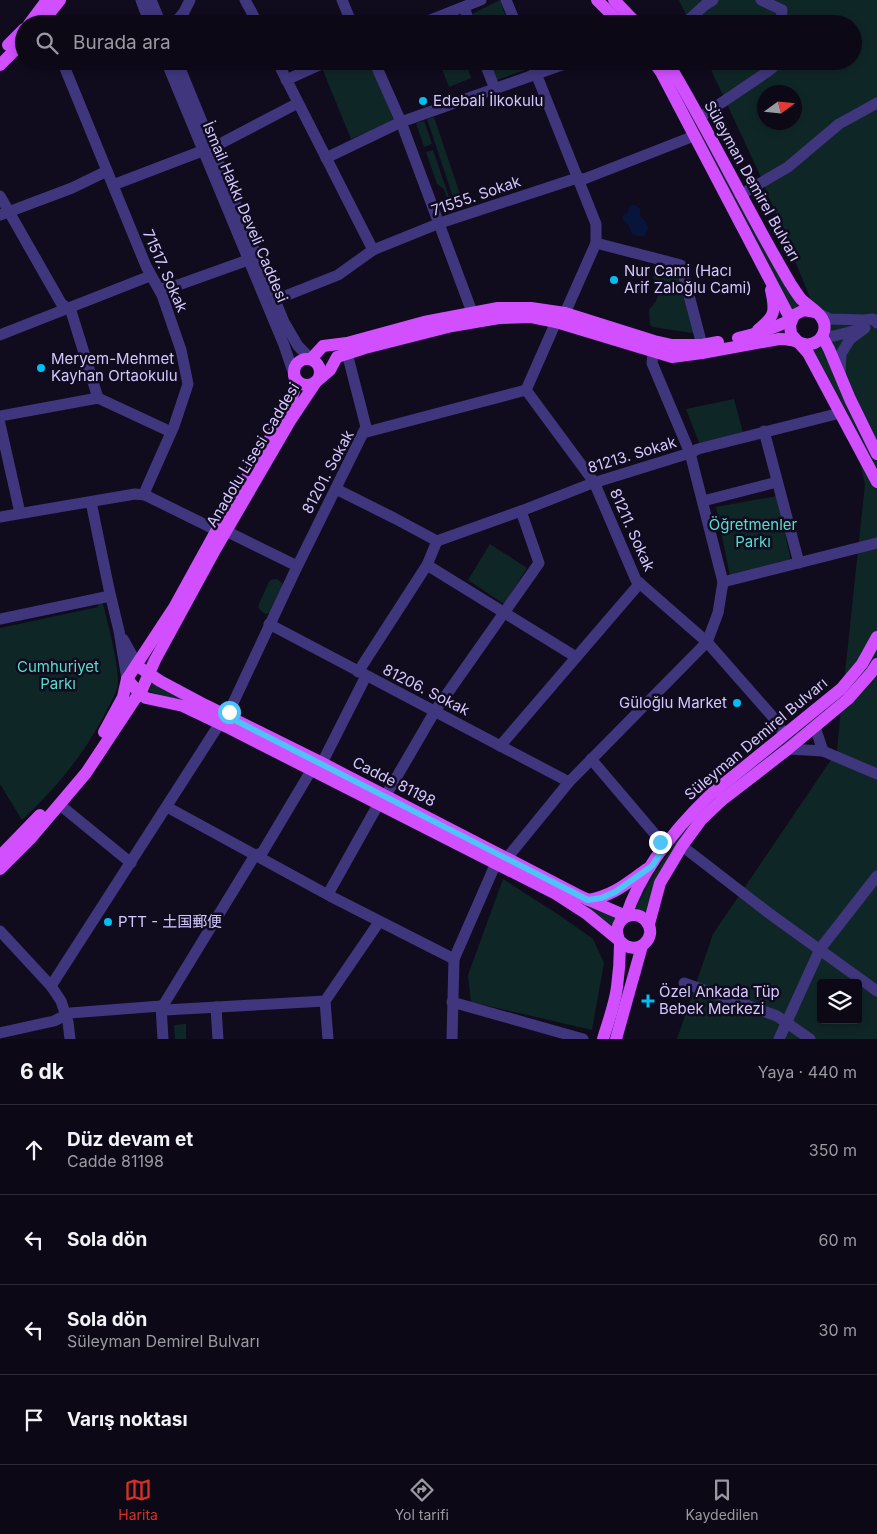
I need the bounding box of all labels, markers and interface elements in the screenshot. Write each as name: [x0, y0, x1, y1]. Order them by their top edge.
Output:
search box: [15, 15, 862, 70]
icon: search: [33, 29, 61, 57]
text: Burada ara: [73, 31, 171, 54]
north arrow: [757, 85, 802, 130]
place label: Edebali İlkokulu: [433, 91, 543, 110]
marker: Edebali İlkokulu: [417, 95, 429, 107]
street label: Süleyman Demirel Bulvarı: [700, 97, 805, 264]
street label: İsmail Hakkı Develi Caddesi: [199, 119, 292, 305]
street label: 71555. Sokak: [428, 171, 524, 220]
street label: 71517. Sokak: [139, 227, 192, 316]
place label: Nur Cami (Hacı Arif Zaloğlu Cami): [624, 261, 752, 297]
marker: Nur Cami (Hacı Arif Zaloğlu Cami): [608, 274, 620, 286]
place label: Meryem-Mehmet Kayhan Ortaokulu: [51, 349, 178, 385]
marker: Meryem-Mehmet Kayhan Ortaokulu: [35, 362, 47, 374]
street label: Anadolu Lisesi Caddesi: [202, 379, 303, 530]
street label: 81201. Sokak: [298, 426, 358, 517]
street label: 81213. Sokak: [585, 432, 679, 477]
street label: 81211. Sokak: [606, 485, 660, 575]
park label: Öğretmenler Parkı: [709, 515, 798, 551]
park label: Cumhuriyet Parkı: [17, 657, 99, 693]
street label: 81206. Sokak: [380, 660, 473, 720]
street label: Süleyman Demirel Bulvarı: [680, 673, 831, 804]
place label: Güloğlu Market: [619, 693, 727, 712]
marker: Güloğlu Market: [731, 697, 743, 709]
route start: [218, 701, 241, 724]
street label: Cadde 81198: [349, 752, 439, 811]
route end: [649, 831, 672, 854]
place label: PTT - 土国郵便: [118, 912, 222, 931]
marker: PTT - 土国郵便: [102, 916, 114, 928]
map controls: [817, 979, 862, 1024]
button: layers: [817, 979, 862, 1024]
place label: Özel Ankada Tüp Bebek Merkezi: [659, 982, 780, 1018]
marker: Özel Ankada Tüp Bebek Merkezi: [641, 994, 655, 1008]
text: 6 dk: [20, 1059, 64, 1084]
text: Yaya · 440 m: [758, 1062, 857, 1082]
text: Düz devam et: [67, 1128, 193, 1151]
icon: ahead: [20, 1136, 48, 1164]
text: 350 m: [809, 1140, 857, 1160]
text: Cadde 81198: [67, 1151, 164, 1171]
icon: left: [20, 1226, 48, 1254]
text: Sola dön: [67, 1228, 147, 1251]
text: 60 m: [818, 1230, 857, 1250]
text: Sola dön: [67, 1308, 147, 1331]
icon: left: [20, 1316, 48, 1344]
text: 30 m: [819, 1320, 857, 1340]
text: Süleyman Demirel Bulvarı: [67, 1331, 260, 1351]
icon: arrive: [20, 1406, 48, 1434]
text: Varış noktası: [67, 1408, 188, 1431]
tab: Harita: [118, 1476, 158, 1523]
tab: Yol tarifi: [395, 1476, 449, 1523]
tab: Kaydedilen: [685, 1476, 759, 1523]

